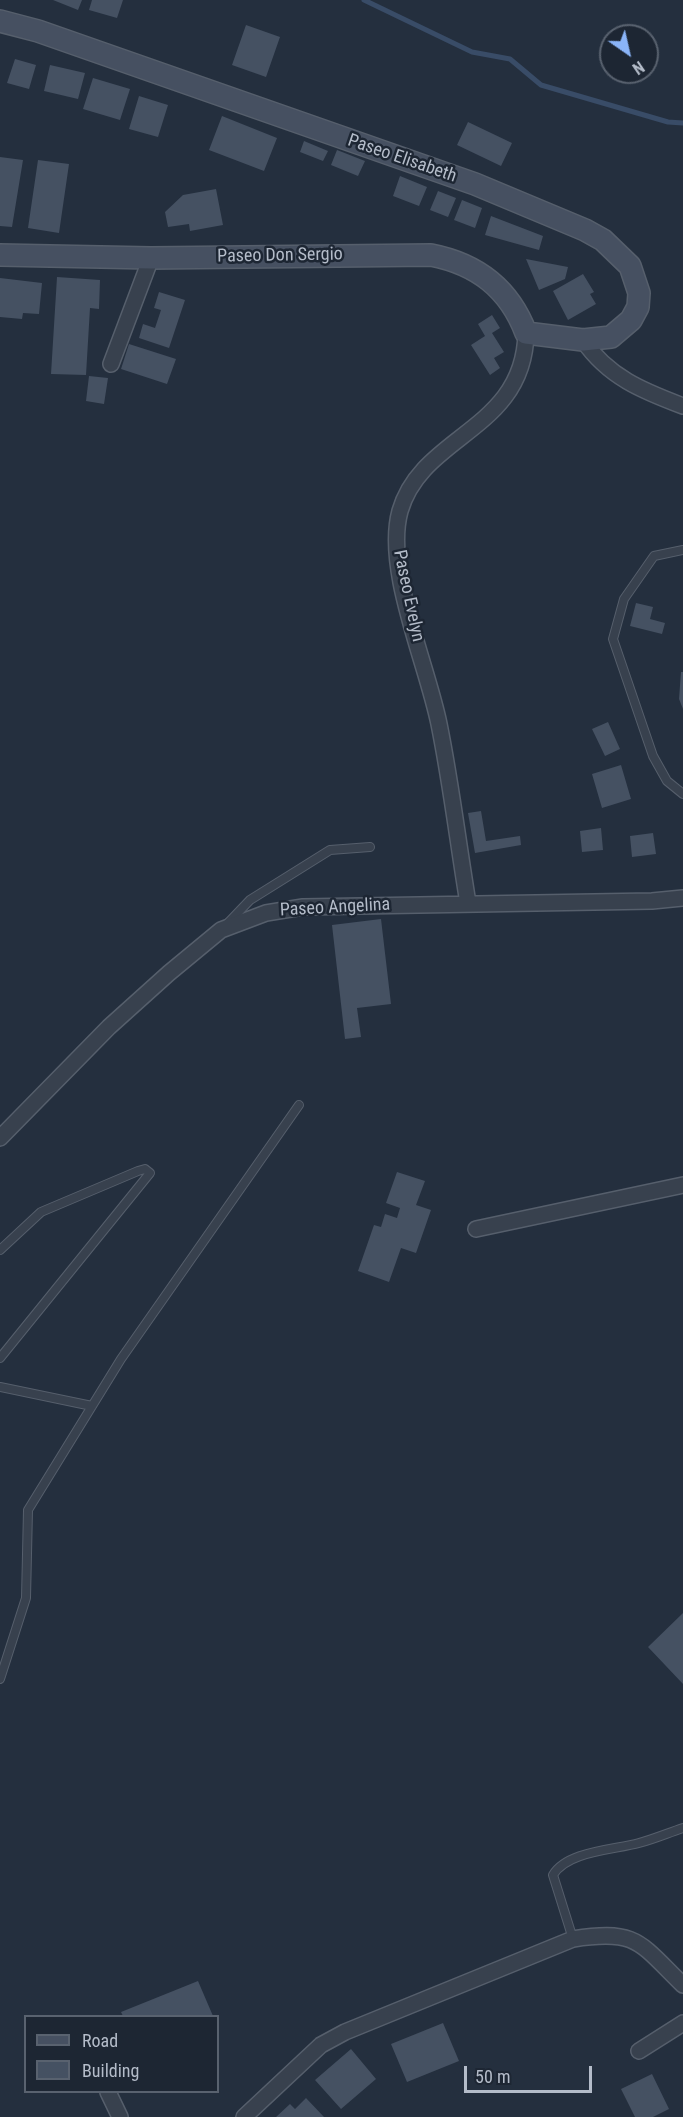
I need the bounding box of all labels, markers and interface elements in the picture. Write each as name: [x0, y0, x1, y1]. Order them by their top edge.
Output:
north arrow: [599, 24, 659, 84]
text: N: [629, 57, 648, 78]
street label: Paseo Elisabeth: [345, 130, 459, 188]
street label: Paseo Don Sergio: [217, 244, 343, 268]
street label: Paseo Evelyn: [388, 548, 428, 644]
street label: Paseo Angelina: [279, 894, 391, 922]
legend: [24, 2015, 219, 2093]
text: Road: [82, 2030, 118, 2051]
scale bar: [467, 2054, 594, 2092]
text: Building: [82, 2060, 139, 2081]
text: 50 m: [475, 2066, 510, 2087]

